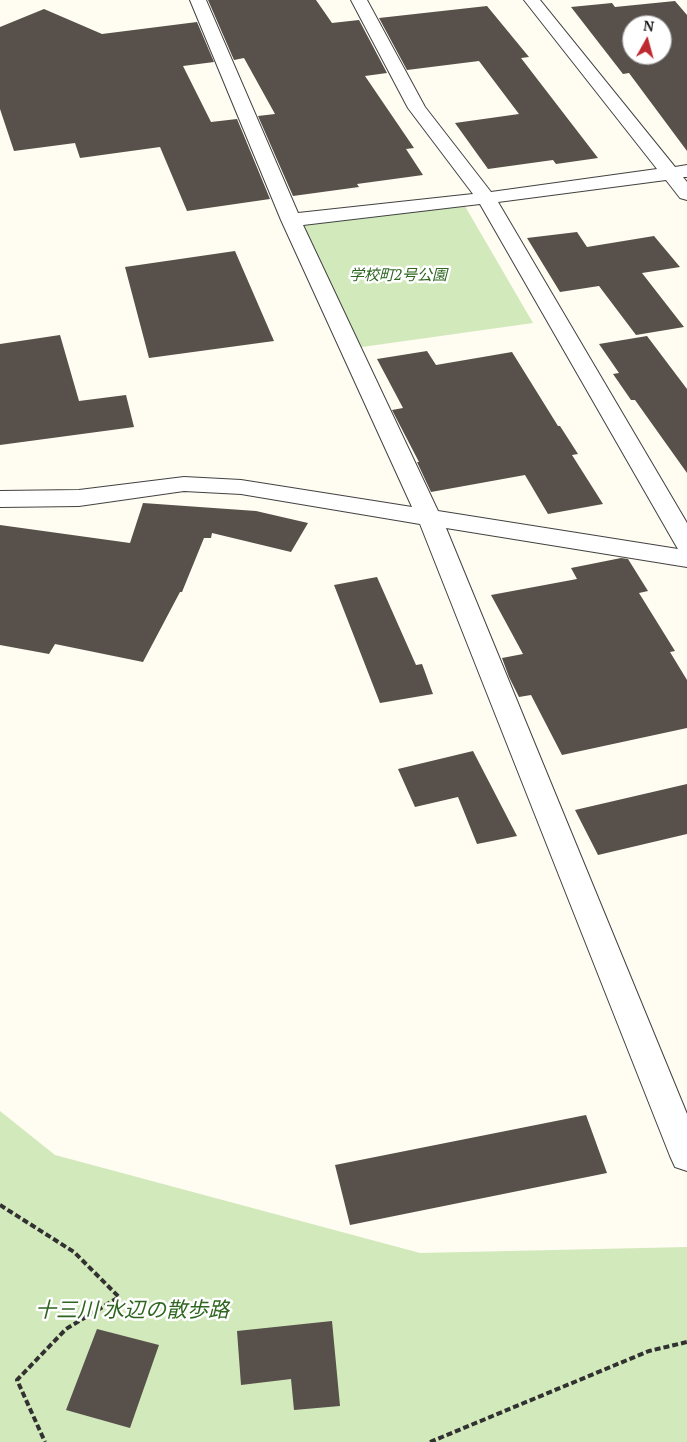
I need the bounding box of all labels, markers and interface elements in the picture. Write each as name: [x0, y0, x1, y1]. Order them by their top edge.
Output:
north arrow: [622, 15, 672, 65]
text: N: [642, 16, 655, 36]
park label: 学校町2号公園: [349, 267, 447, 285]
park label: 十三川 水辺の散歩路: [35, 1298, 229, 1324]

